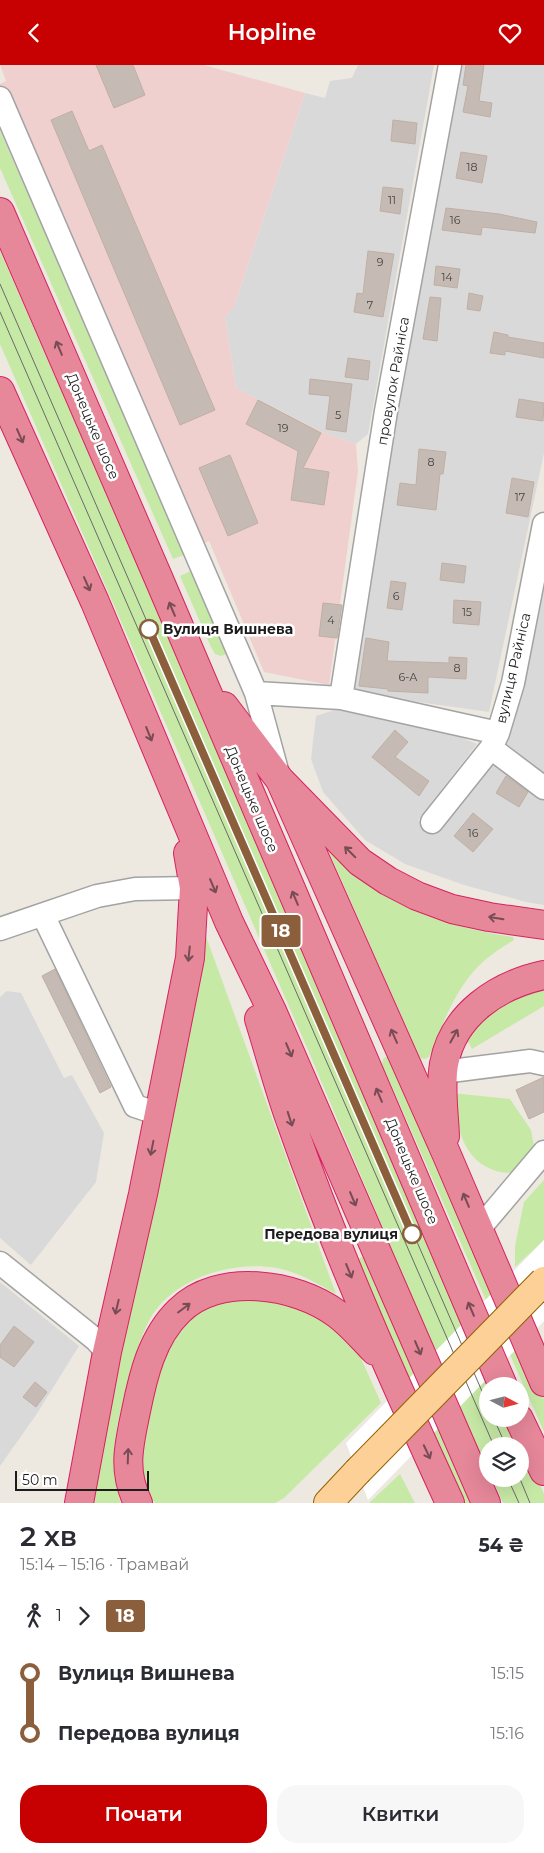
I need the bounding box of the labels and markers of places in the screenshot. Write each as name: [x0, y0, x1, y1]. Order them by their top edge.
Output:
marker: Вулиця Вишнева: [139, 619, 159, 639]
place label: Вулиця Вишнева: [163, 620, 293, 638]
marker: Передова вулиця: [402, 1224, 422, 1244]
place label: Передова вулиця: [264, 1225, 398, 1243]

